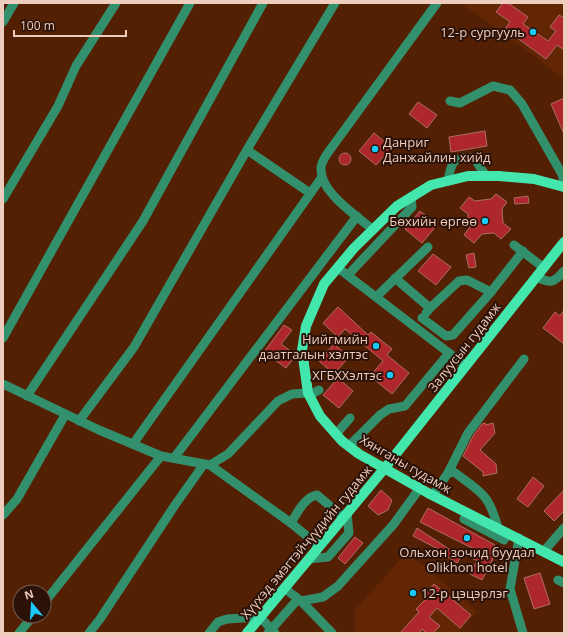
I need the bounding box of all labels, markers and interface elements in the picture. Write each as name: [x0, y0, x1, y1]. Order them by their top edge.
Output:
scale bar: [14, 12, 126, 38]
text: 100 m: [20, 17, 55, 34]
place label: 12-р сургууль: [440, 23, 525, 41]
marker: 12-р сургууль: [528, 27, 538, 37]
place label: Данриг Данжайлин хийд: [383, 133, 491, 166]
marker: Данриг Данжайлин хийд: [370, 144, 380, 154]
place label: Бөхийн өргөө: [389, 212, 477, 230]
marker: Бөхийн өргөө: [480, 216, 490, 226]
street label: Залуусын гудамж: [423, 298, 505, 395]
place label: Нийгмийн даатгалын хэлтэс: [259, 330, 368, 363]
marker: Нийгмийн даатгалын хэлтэс: [371, 341, 381, 351]
place label: ХГБХХэлтэс: [312, 366, 382, 384]
marker: ХГБХХэлтэс: [385, 370, 395, 380]
street label: Хянганы гудамж: [357, 430, 456, 498]
street label: Хүүхэд эмэгтэйчүүдийн гудамж: [236, 461, 376, 623]
marker: Ольхон зочид буудал Olikhon hotel: [462, 533, 472, 543]
place label: Ольхон зочид буудал Olikhon hotel: [399, 543, 535, 576]
north arrow: [12, 584, 52, 624]
place label: 12-р цэцэрлэг: [421, 584, 508, 602]
text: N: [22, 585, 35, 603]
marker: 12-р цэцэрлэг: [408, 588, 418, 598]

